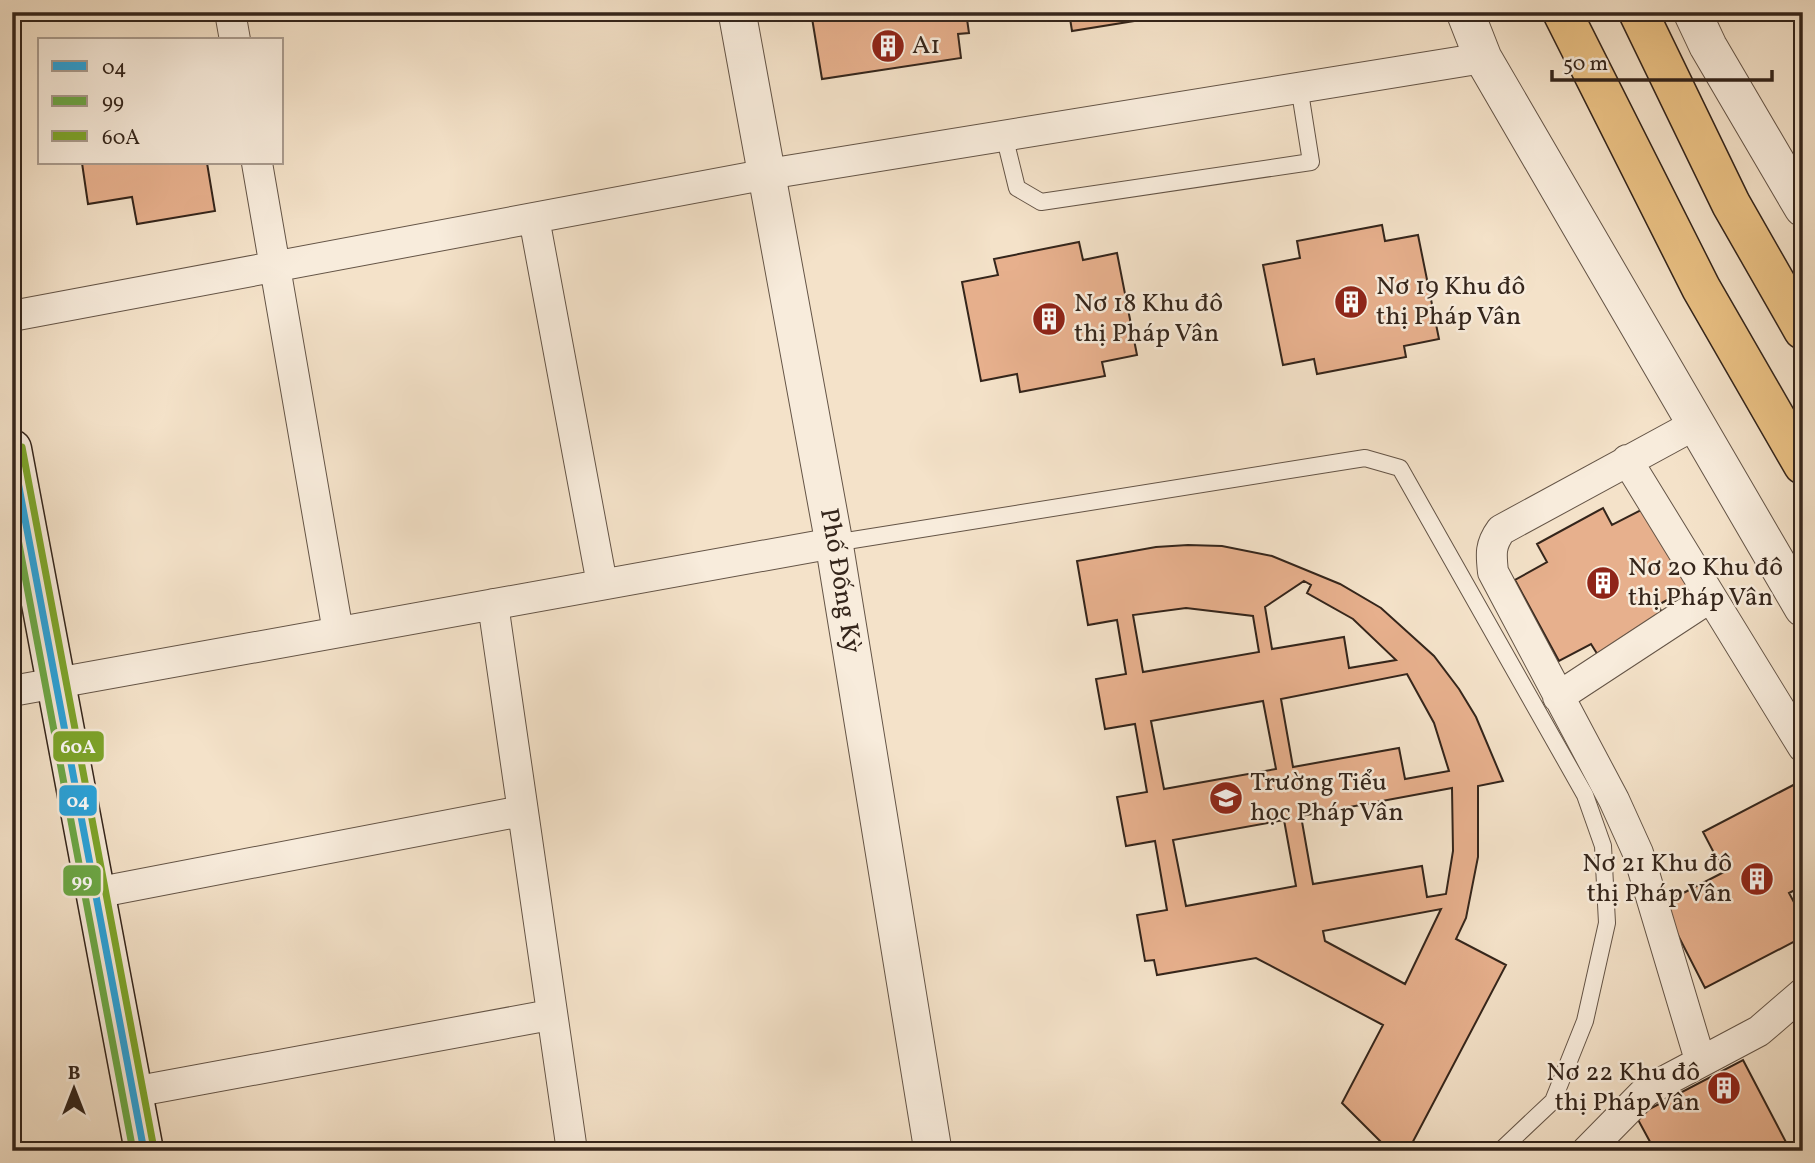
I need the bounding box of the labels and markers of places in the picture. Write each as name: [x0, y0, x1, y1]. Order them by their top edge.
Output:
building icon: A1: [869, 27, 907, 65]
place label: A1: [912, 28, 940, 64]
place label: Nơ 19 Khu đô thị Pháp Vân: [1376, 269, 1525, 335]
building icon: Nơ 19 Khu đô thị Pháp Vân: [1332, 283, 1370, 321]
place label: Nơ 18 Khu đô thị Pháp Vân: [1074, 286, 1223, 352]
building icon: Nơ 18 Khu đô thị Pháp Vân: [1030, 300, 1068, 338]
place label: Nơ 20 Khu đô thị Pháp Vân: [1628, 550, 1783, 616]
building icon: Nơ 20 Khu đô thị Pháp Vân: [1584, 564, 1622, 602]
place label: Trường Tiểu học Pháp Vân: [1250, 765, 1404, 831]
school or university icon: Trường Tiểu học Pháp Vân: [1207, 779, 1245, 817]
place label: Nơ 21 Khu đô thị Pháp Vân: [1582, 846, 1732, 912]
building icon: Nơ 21 Khu đô thị Pháp Vân: [1738, 860, 1776, 898]
place label: Nơ 22 Khu đô thị Pháp Vân: [1546, 1055, 1700, 1121]
building icon: Nơ 22 Khu đô thị Pháp Vân: [1705, 1069, 1743, 1107]

